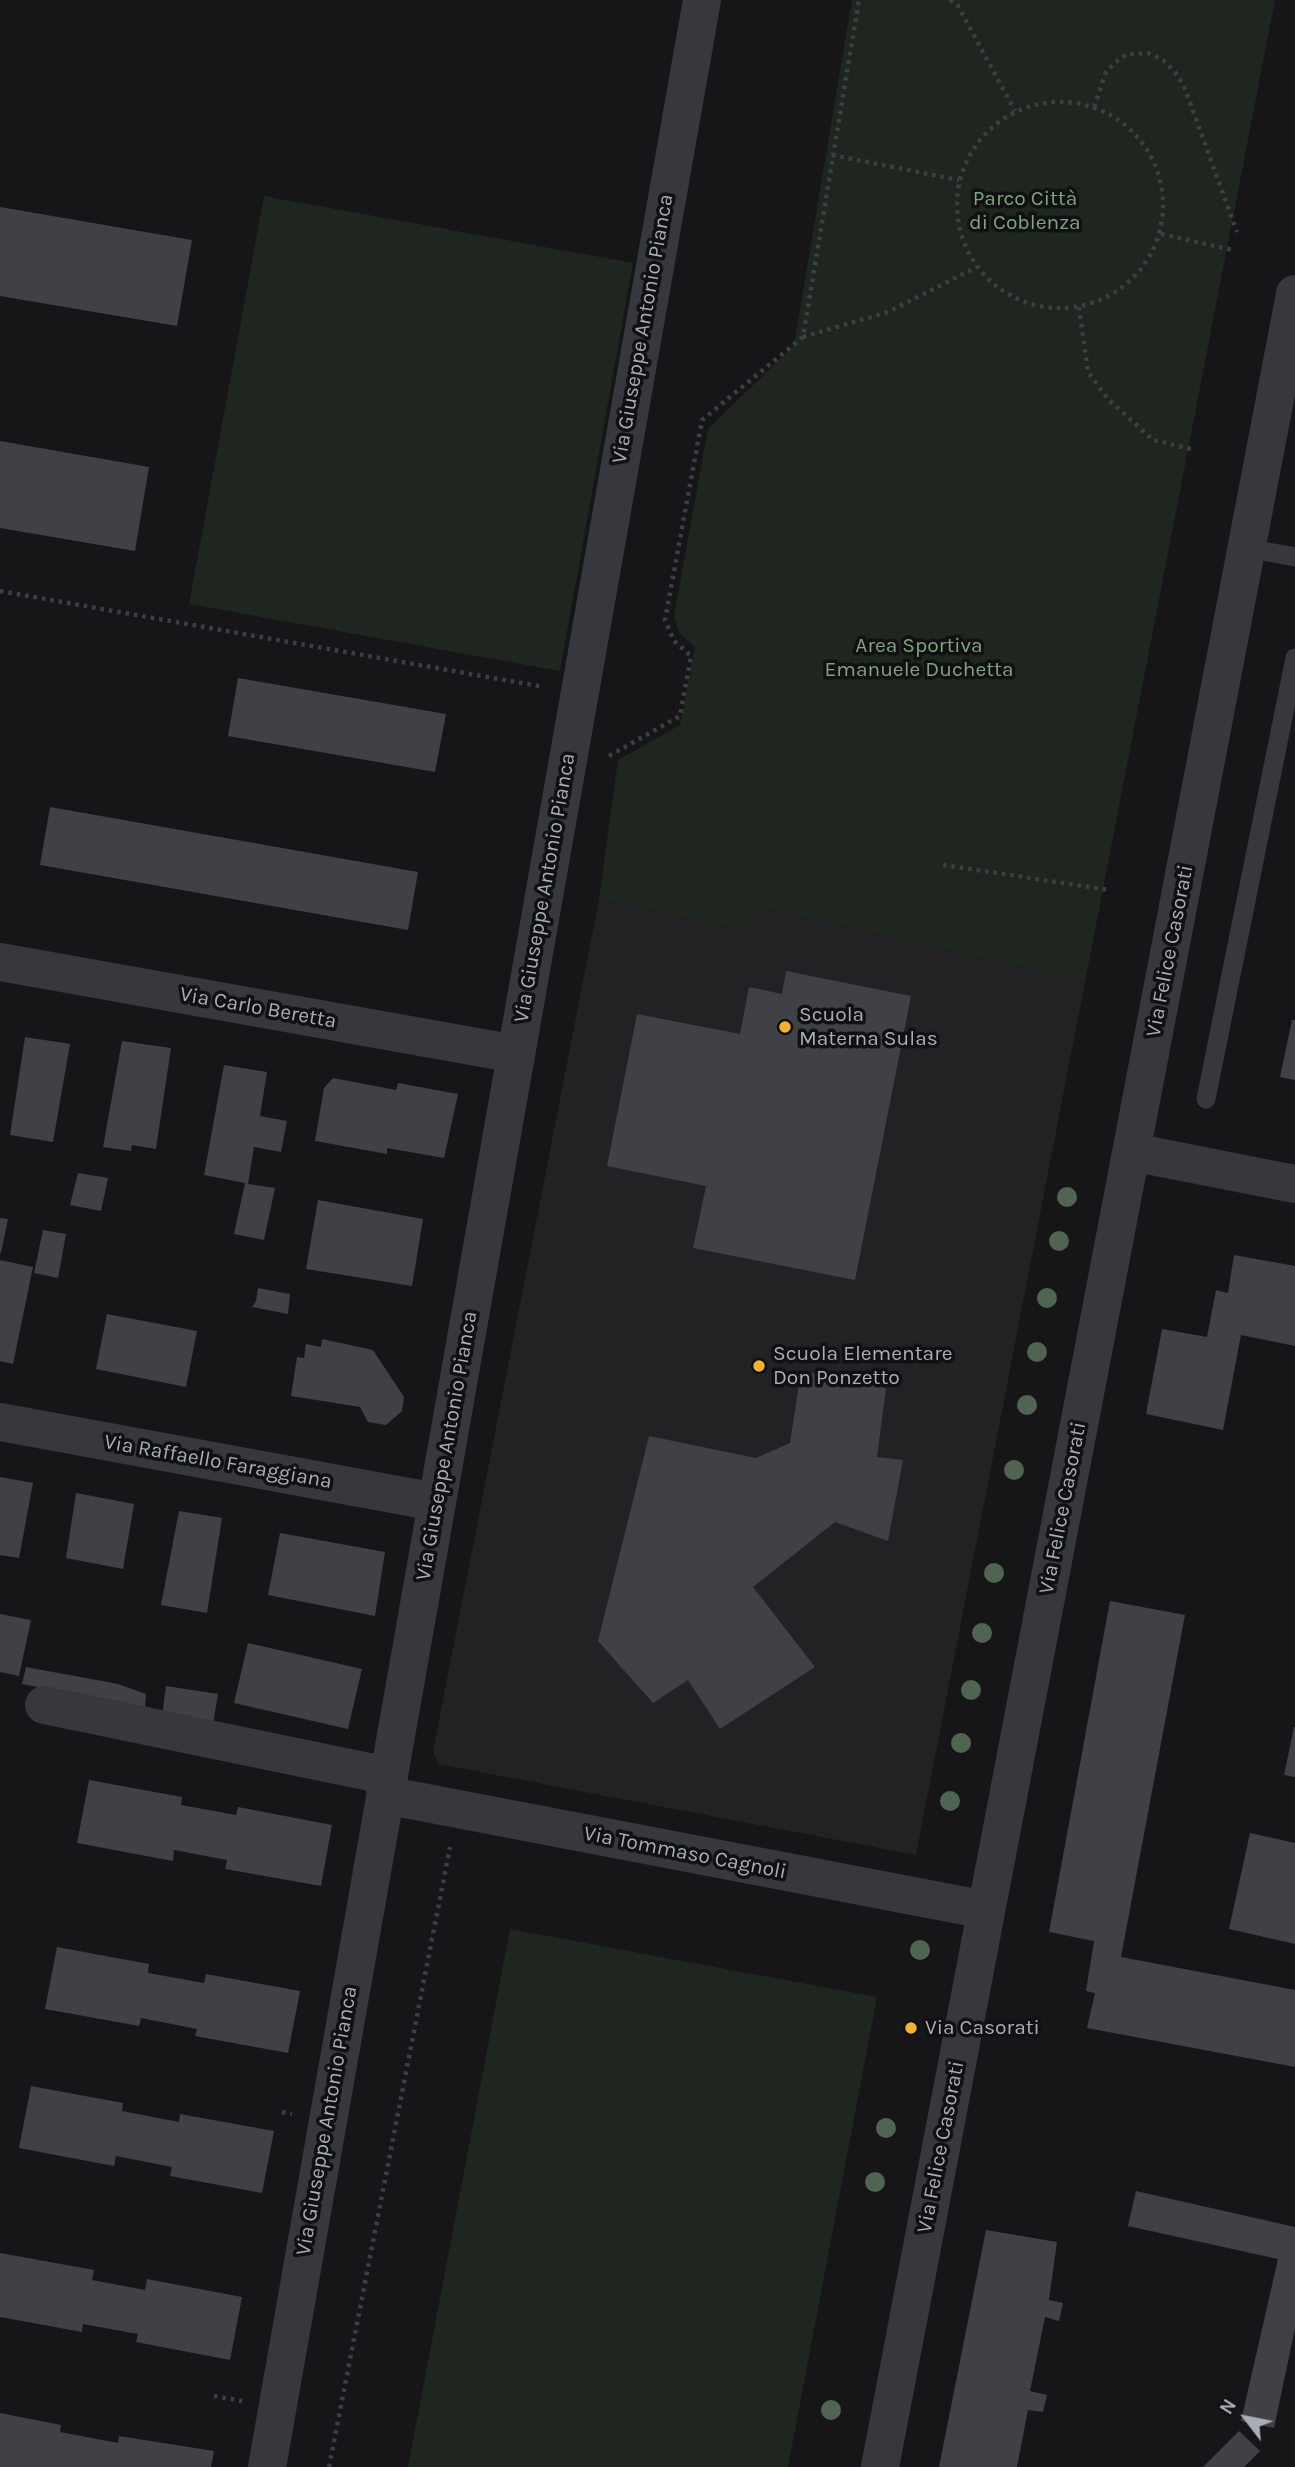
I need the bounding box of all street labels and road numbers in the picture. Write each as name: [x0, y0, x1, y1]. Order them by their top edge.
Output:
street label: Via Giuseppe Antonio Pianca: [607, 192, 679, 466]
street label: Via Giuseppe Antonio Pianca: [509, 751, 581, 1025]
street label: Via Felice Casorati: [1141, 863, 1199, 1039]
street label: Via Carlo Beretta: [178, 982, 338, 1034]
street label: Via Giuseppe Antonio Pianca: [411, 1309, 483, 1583]
street label: Via Felice Casorati: [1034, 1420, 1092, 1596]
street label: Via Raffaello Faraggiana: [102, 1430, 334, 1494]
street label: Via Tommaso Cagnoli: [582, 1821, 788, 1885]
street label: Via Giuseppe Antonio Pianca: [291, 1984, 363, 2258]
street label: Via Felice Casorati: [912, 2059, 970, 2235]

